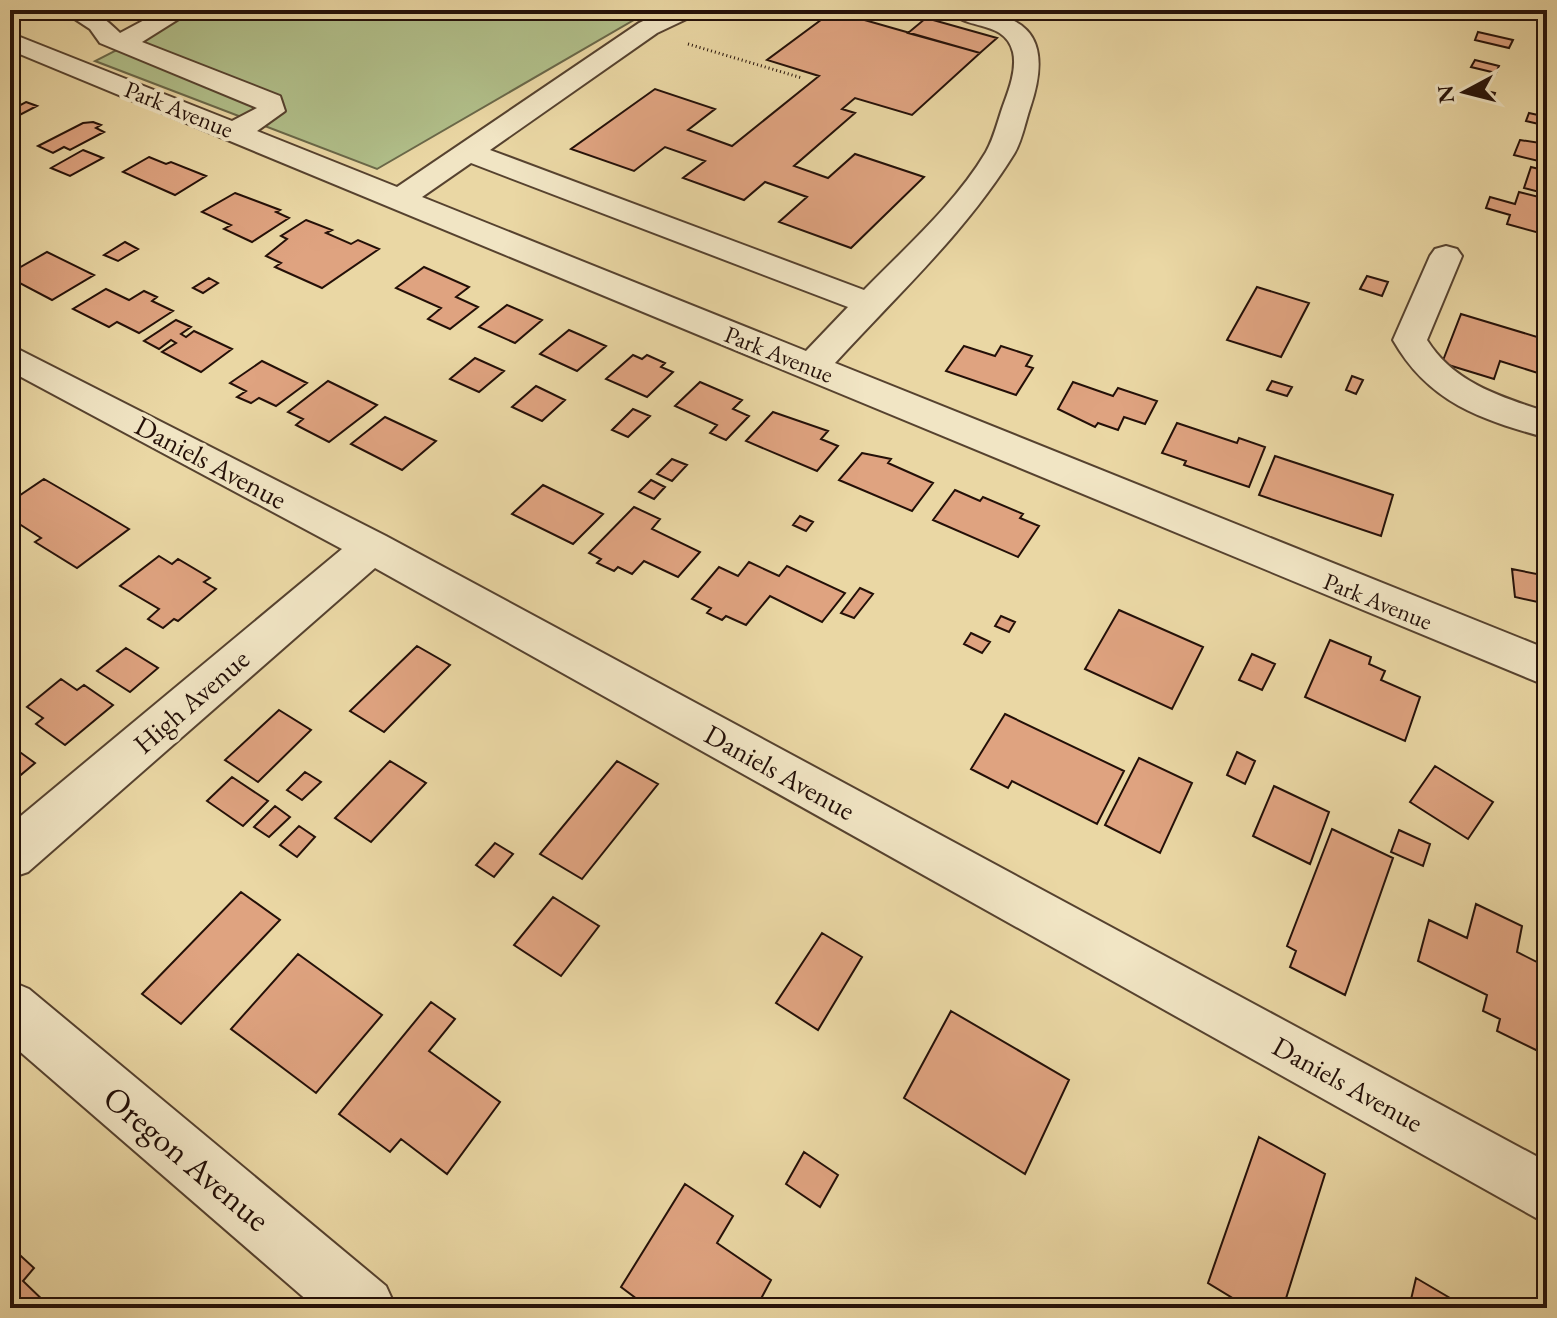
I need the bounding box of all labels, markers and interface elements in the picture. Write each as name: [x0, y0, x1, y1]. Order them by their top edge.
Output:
north arrow: [1425, 52, 1505, 132]
street label: Park Avenue: [120, 73, 238, 145]
text: N: [1430, 84, 1461, 105]
street label: Park Avenue: [720, 318, 838, 390]
street label: Daniels Avenue: [129, 407, 293, 517]
street label: Park Avenue: [1319, 565, 1437, 637]
street label: High Avenue: [126, 641, 256, 761]
street label: Daniels Avenue: [698, 716, 862, 828]
street label: Daniels Avenue: [1266, 1028, 1430, 1140]
street label: Oregon Avenue: [95, 1075, 279, 1241]

